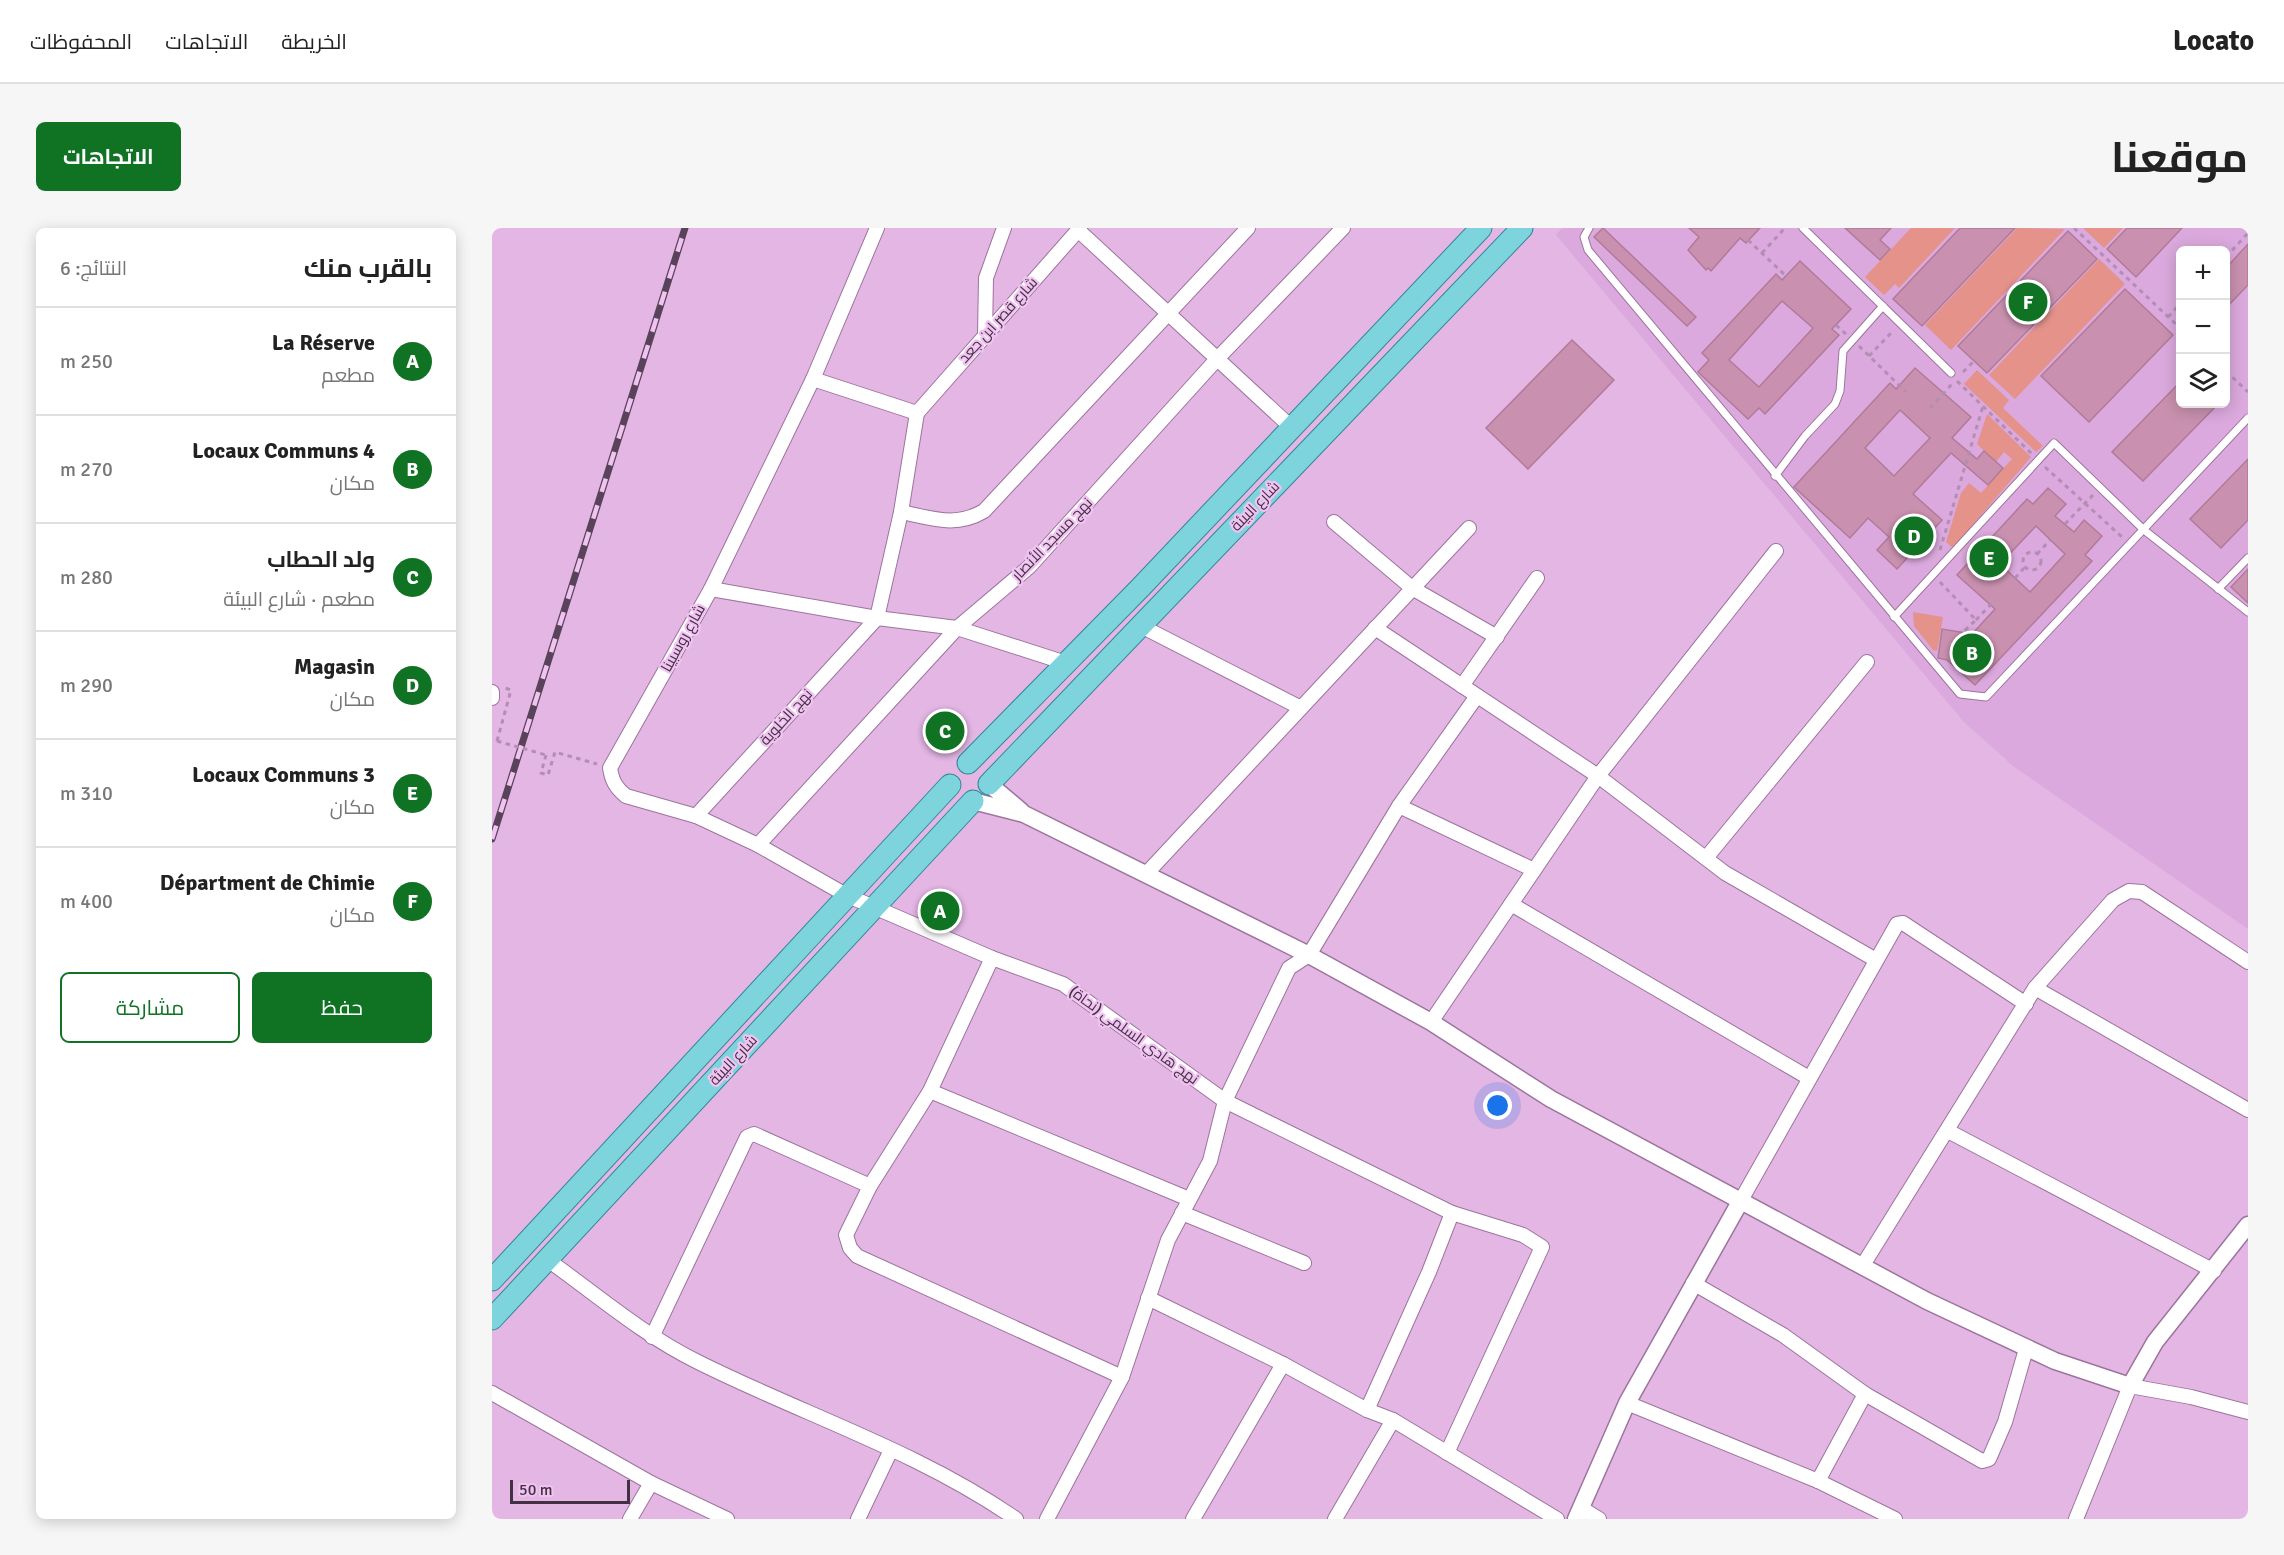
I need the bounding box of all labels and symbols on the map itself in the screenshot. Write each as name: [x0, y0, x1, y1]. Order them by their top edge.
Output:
street label: شارع قصر ابن جعد: [955, 273, 1043, 368]
pin: F: [2008, 280, 2048, 325]
street label: شارع البيئة: [1227, 477, 1285, 536]
street label: نهج مسجد الأنصار: [1007, 494, 1098, 586]
pin: D: [1894, 514, 1934, 558]
pin: E: [1970, 536, 2008, 580]
street label: شارع روسبينا: [657, 601, 711, 676]
pin: B: [1952, 630, 1992, 676]
street label: نهج الخلوية: [756, 685, 818, 750]
pin: C: [926, 708, 964, 754]
pin: A: [920, 888, 960, 934]
street label: نهج هادي السلمي (نحاة): [1064, 982, 1202, 1090]
street label: شارع البيئة: [705, 1031, 762, 1090]
your location: [1483, 1091, 1512, 1120]
scale bar: [510, 1477, 630, 1504]

